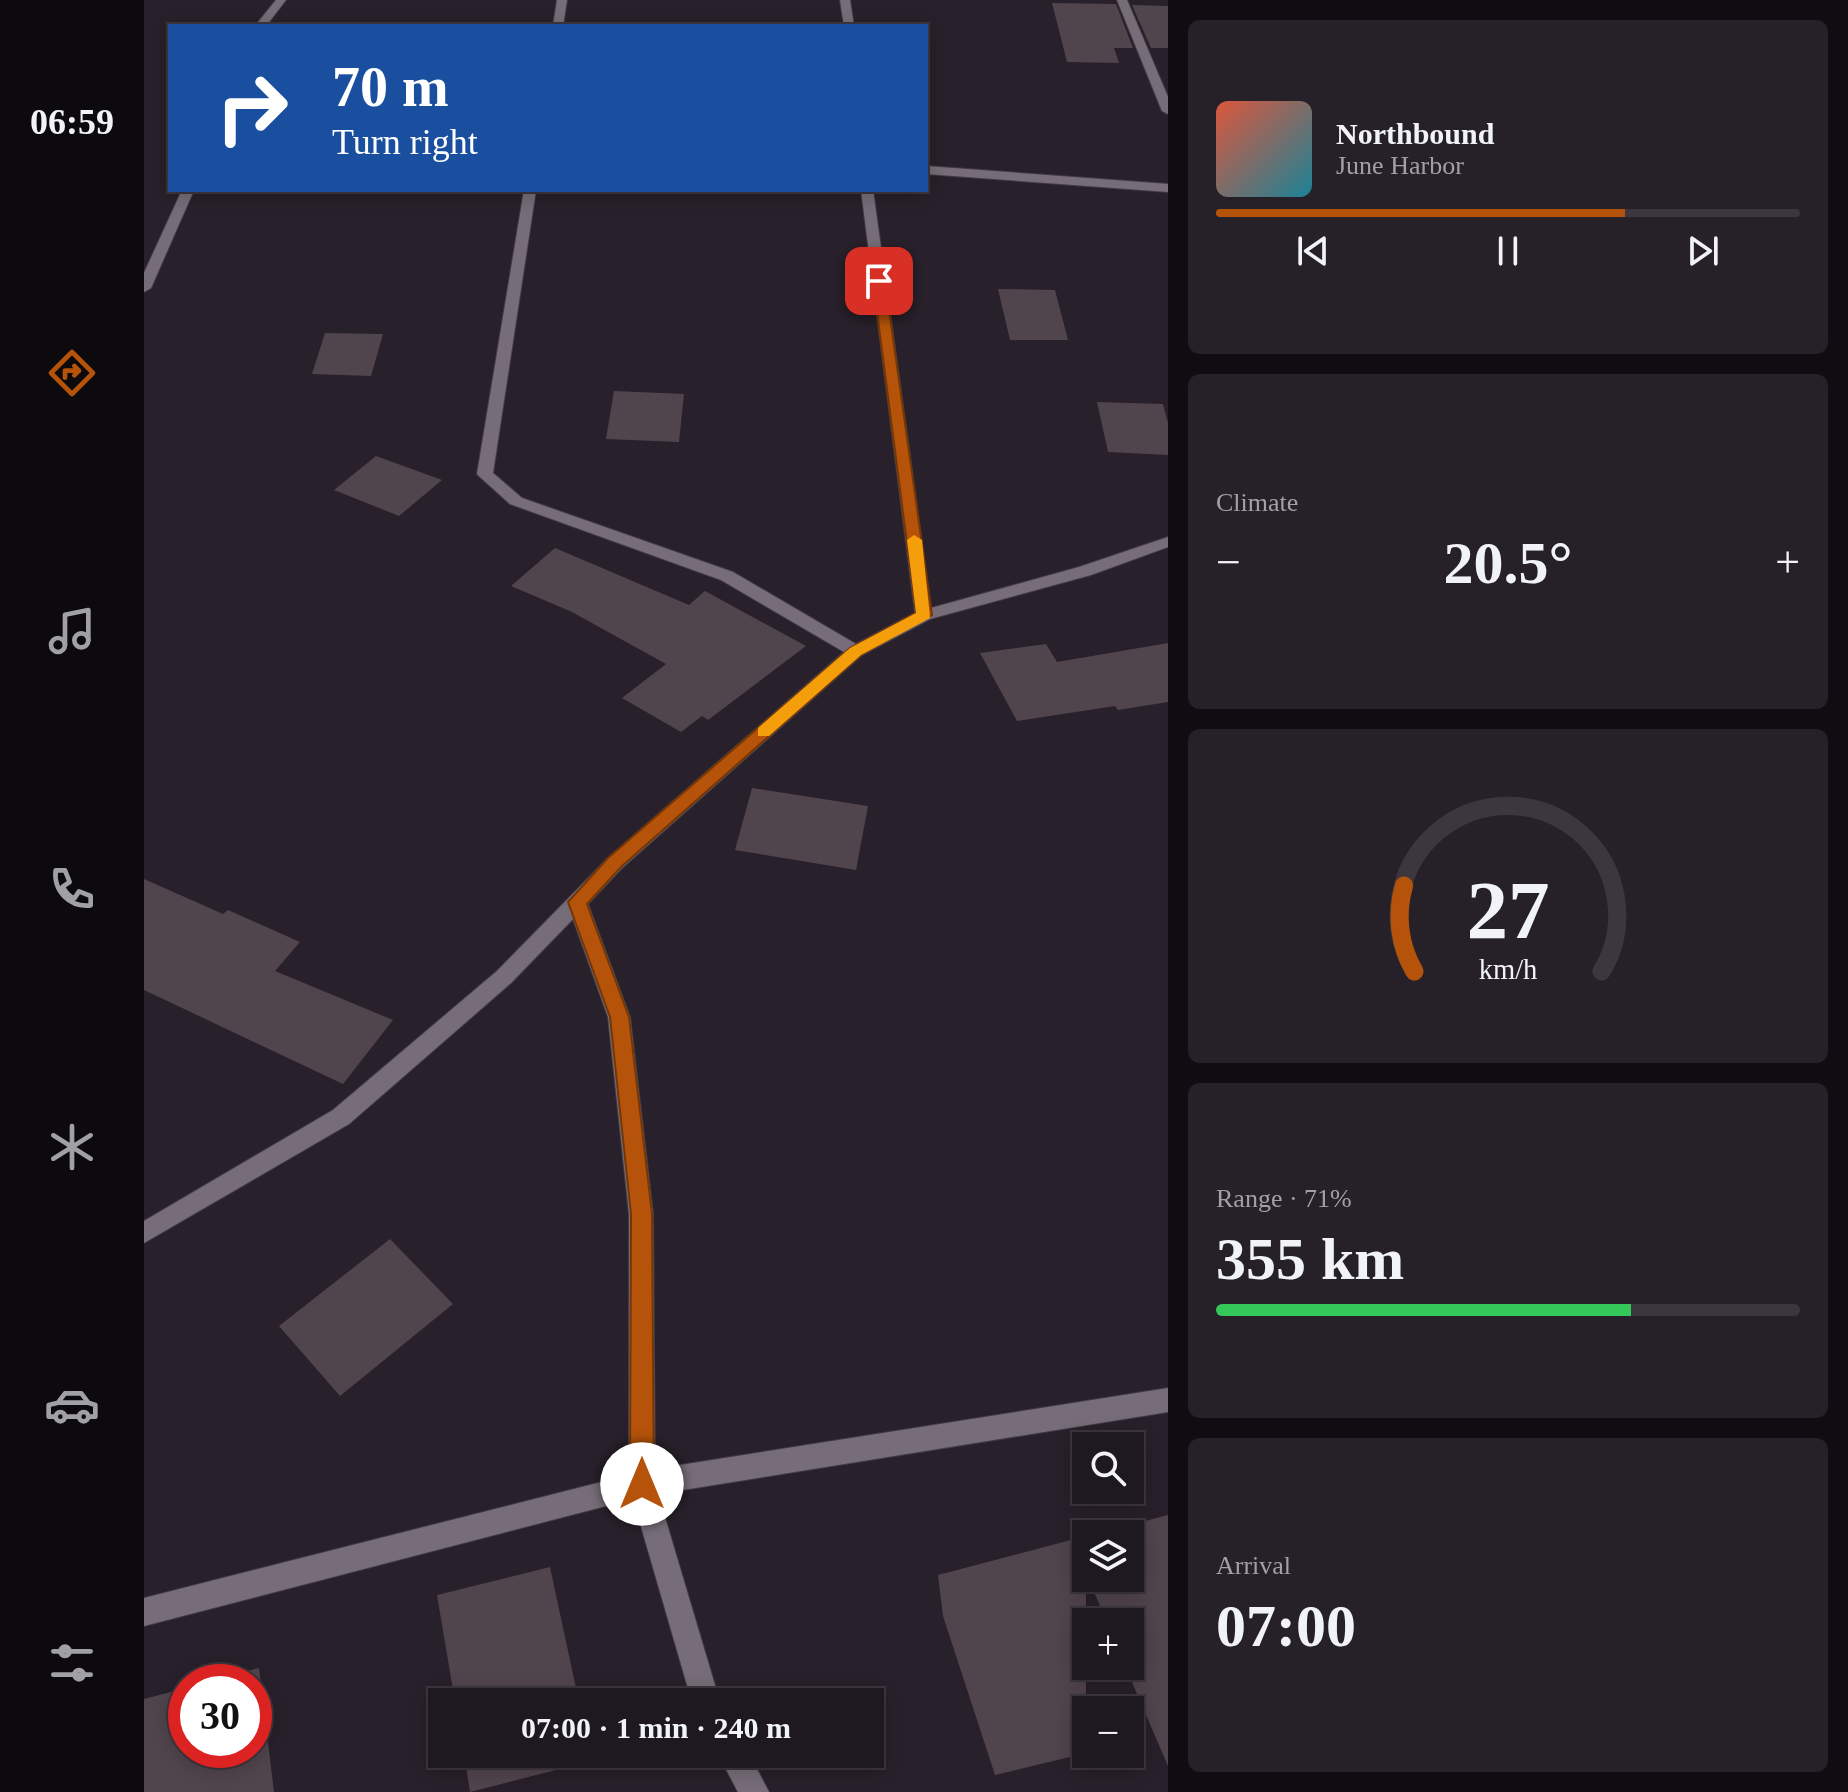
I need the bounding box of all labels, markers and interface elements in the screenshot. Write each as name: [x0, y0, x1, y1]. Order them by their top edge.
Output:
icon: right: [200, 56, 304, 160]
text: 70 m: [332, 56, 449, 118]
text: 06:59: [30, 102, 114, 142]
text: Northbound: [1336, 117, 1494, 150]
text: Turn right: [332, 122, 478, 162]
text: June Harbor: [1336, 151, 1464, 180]
icon: previous: [1291, 229, 1335, 273]
icon: pause: [1486, 229, 1530, 273]
icon: next: [1681, 229, 1725, 273]
pin: [845, 247, 913, 315]
icon: arrive: [857, 259, 901, 303]
icon: directions: [44, 345, 100, 401]
text: Climate: [1216, 488, 1298, 517]
text: 20.5°: [1444, 530, 1573, 596]
text: −: [1216, 538, 1241, 587]
text: +: [1775, 538, 1800, 587]
icon: music: [44, 603, 100, 659]
icon: phone: [44, 861, 100, 917]
text: 27: [1466, 864, 1550, 956]
text: km/h: [1479, 954, 1537, 985]
icon: climate: [44, 1119, 100, 1175]
text: Range · 71%: [1216, 1184, 1352, 1213]
text: 355 km: [1216, 1226, 1404, 1292]
icon: car: [44, 1377, 100, 1433]
map controls: [1072, 1432, 1144, 1768]
button: search: [1072, 1432, 1144, 1504]
position arrow: [600, 1442, 684, 1526]
button: layers: [1072, 1520, 1144, 1592]
text: Arrival: [1216, 1551, 1291, 1580]
text: 07:00: [1216, 1593, 1356, 1659]
button: +: [1072, 1608, 1144, 1680]
icon: filters: [44, 1635, 100, 1691]
speed limit sign: 30: [168, 1664, 272, 1768]
button: −: [1072, 1696, 1144, 1768]
text: 07:00 · 1 min · 240 m: [521, 1711, 791, 1744]

